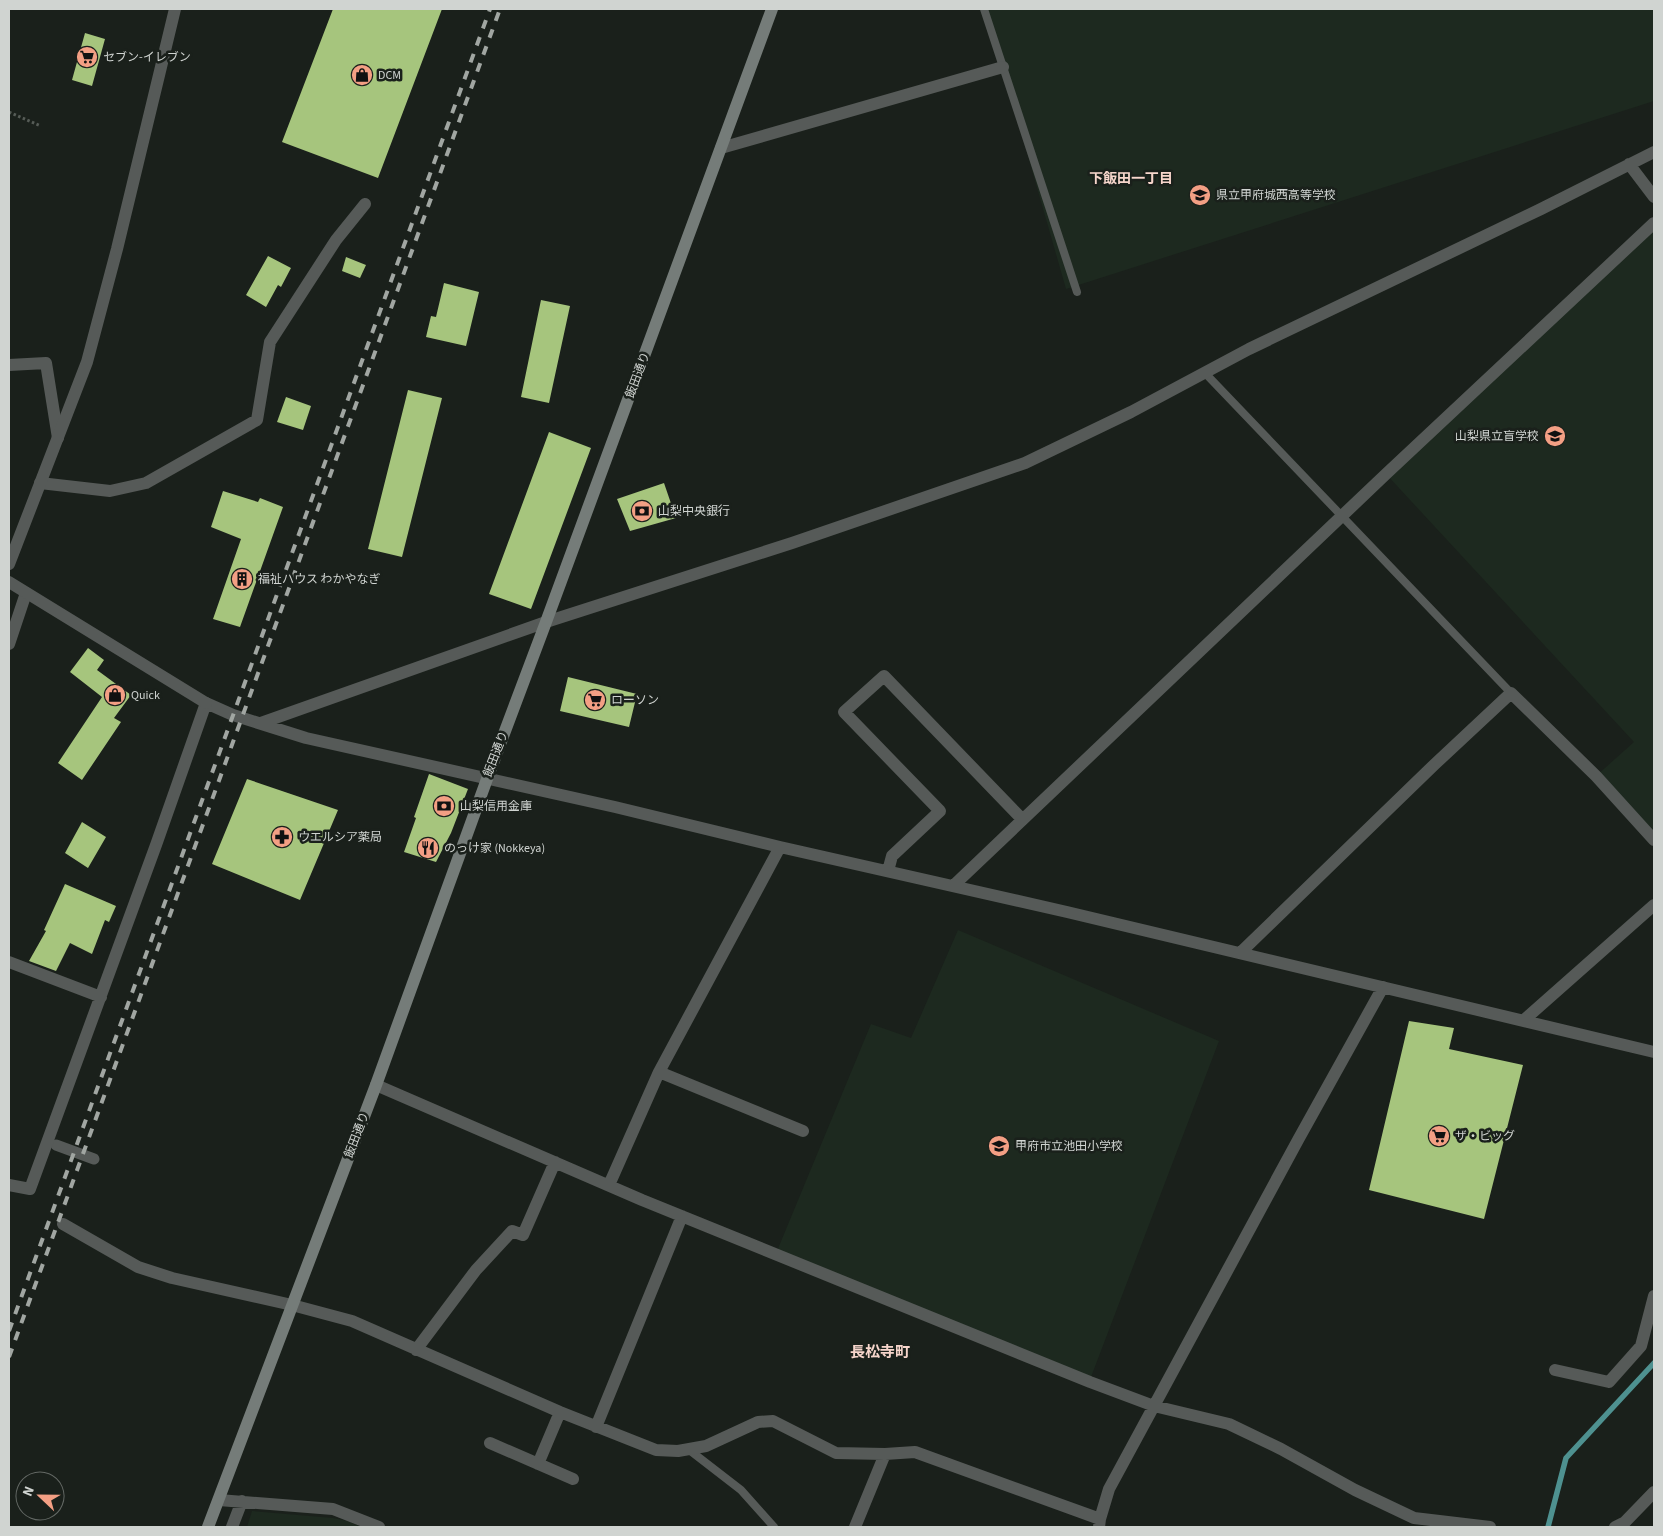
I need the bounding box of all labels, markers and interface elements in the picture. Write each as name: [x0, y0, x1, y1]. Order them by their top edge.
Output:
supermarket icon: セブン-イレブン: [75, 45, 99, 69]
place label: セブン-イレブン: [103, 49, 191, 66]
shop icon: DCM: [350, 63, 374, 87]
place label: DCM: [378, 67, 401, 84]
district label: 下飯田一丁目: [1089, 169, 1173, 189]
school or university icon: 県立甲府城西高等学校: [1188, 183, 1212, 207]
place label: 県立甲府城西高等学校: [1216, 187, 1336, 204]
street label: 飯田通り: [622, 350, 654, 400]
school or university icon: 山梨県立盲学校: [1543, 424, 1567, 448]
place label: 山梨県立盲学校: [1455, 428, 1539, 445]
bank icon: 山梨中央銀行: [630, 499, 654, 523]
place label: 山梨中央銀行: [658, 503, 730, 520]
building icon: 福祉ハウス わかやなぎ: [230, 567, 254, 591]
place label: 福祉ハウス わかやなぎ: [258, 571, 380, 588]
shop icon: Quick: [103, 683, 127, 707]
place label: Quick: [131, 687, 160, 704]
supermarket icon: ローソン: [583, 688, 607, 712]
place label: ローソン: [611, 692, 659, 709]
street label: 飯田通り: [479, 729, 513, 779]
bank icon: 山梨信用金庫: [432, 794, 456, 818]
place label: 山梨信用金庫: [460, 798, 532, 815]
pharmacy icon: ウエルシア薬局: [270, 825, 294, 849]
place label: ウエルシア薬局: [298, 829, 382, 846]
restaurant icon: のっけ家 (Nokkeya): [416, 836, 440, 860]
place label: のっけ家 (Nokkeya): [444, 840, 545, 857]
street label: 飯田通り: [340, 1110, 374, 1160]
supermarket icon: ザ・ビッグ: [1427, 1124, 1451, 1148]
place label: ザ・ビッグ: [1455, 1128, 1515, 1145]
school or university icon: 甲府市立池田小学校: [987, 1134, 1011, 1158]
place label: 甲府市立池田小学校: [1015, 1138, 1123, 1155]
district label: 長松寺町: [850, 1342, 910, 1363]
north arrow: [15, 1471, 65, 1521]
text: N: [18, 1483, 40, 1500]

